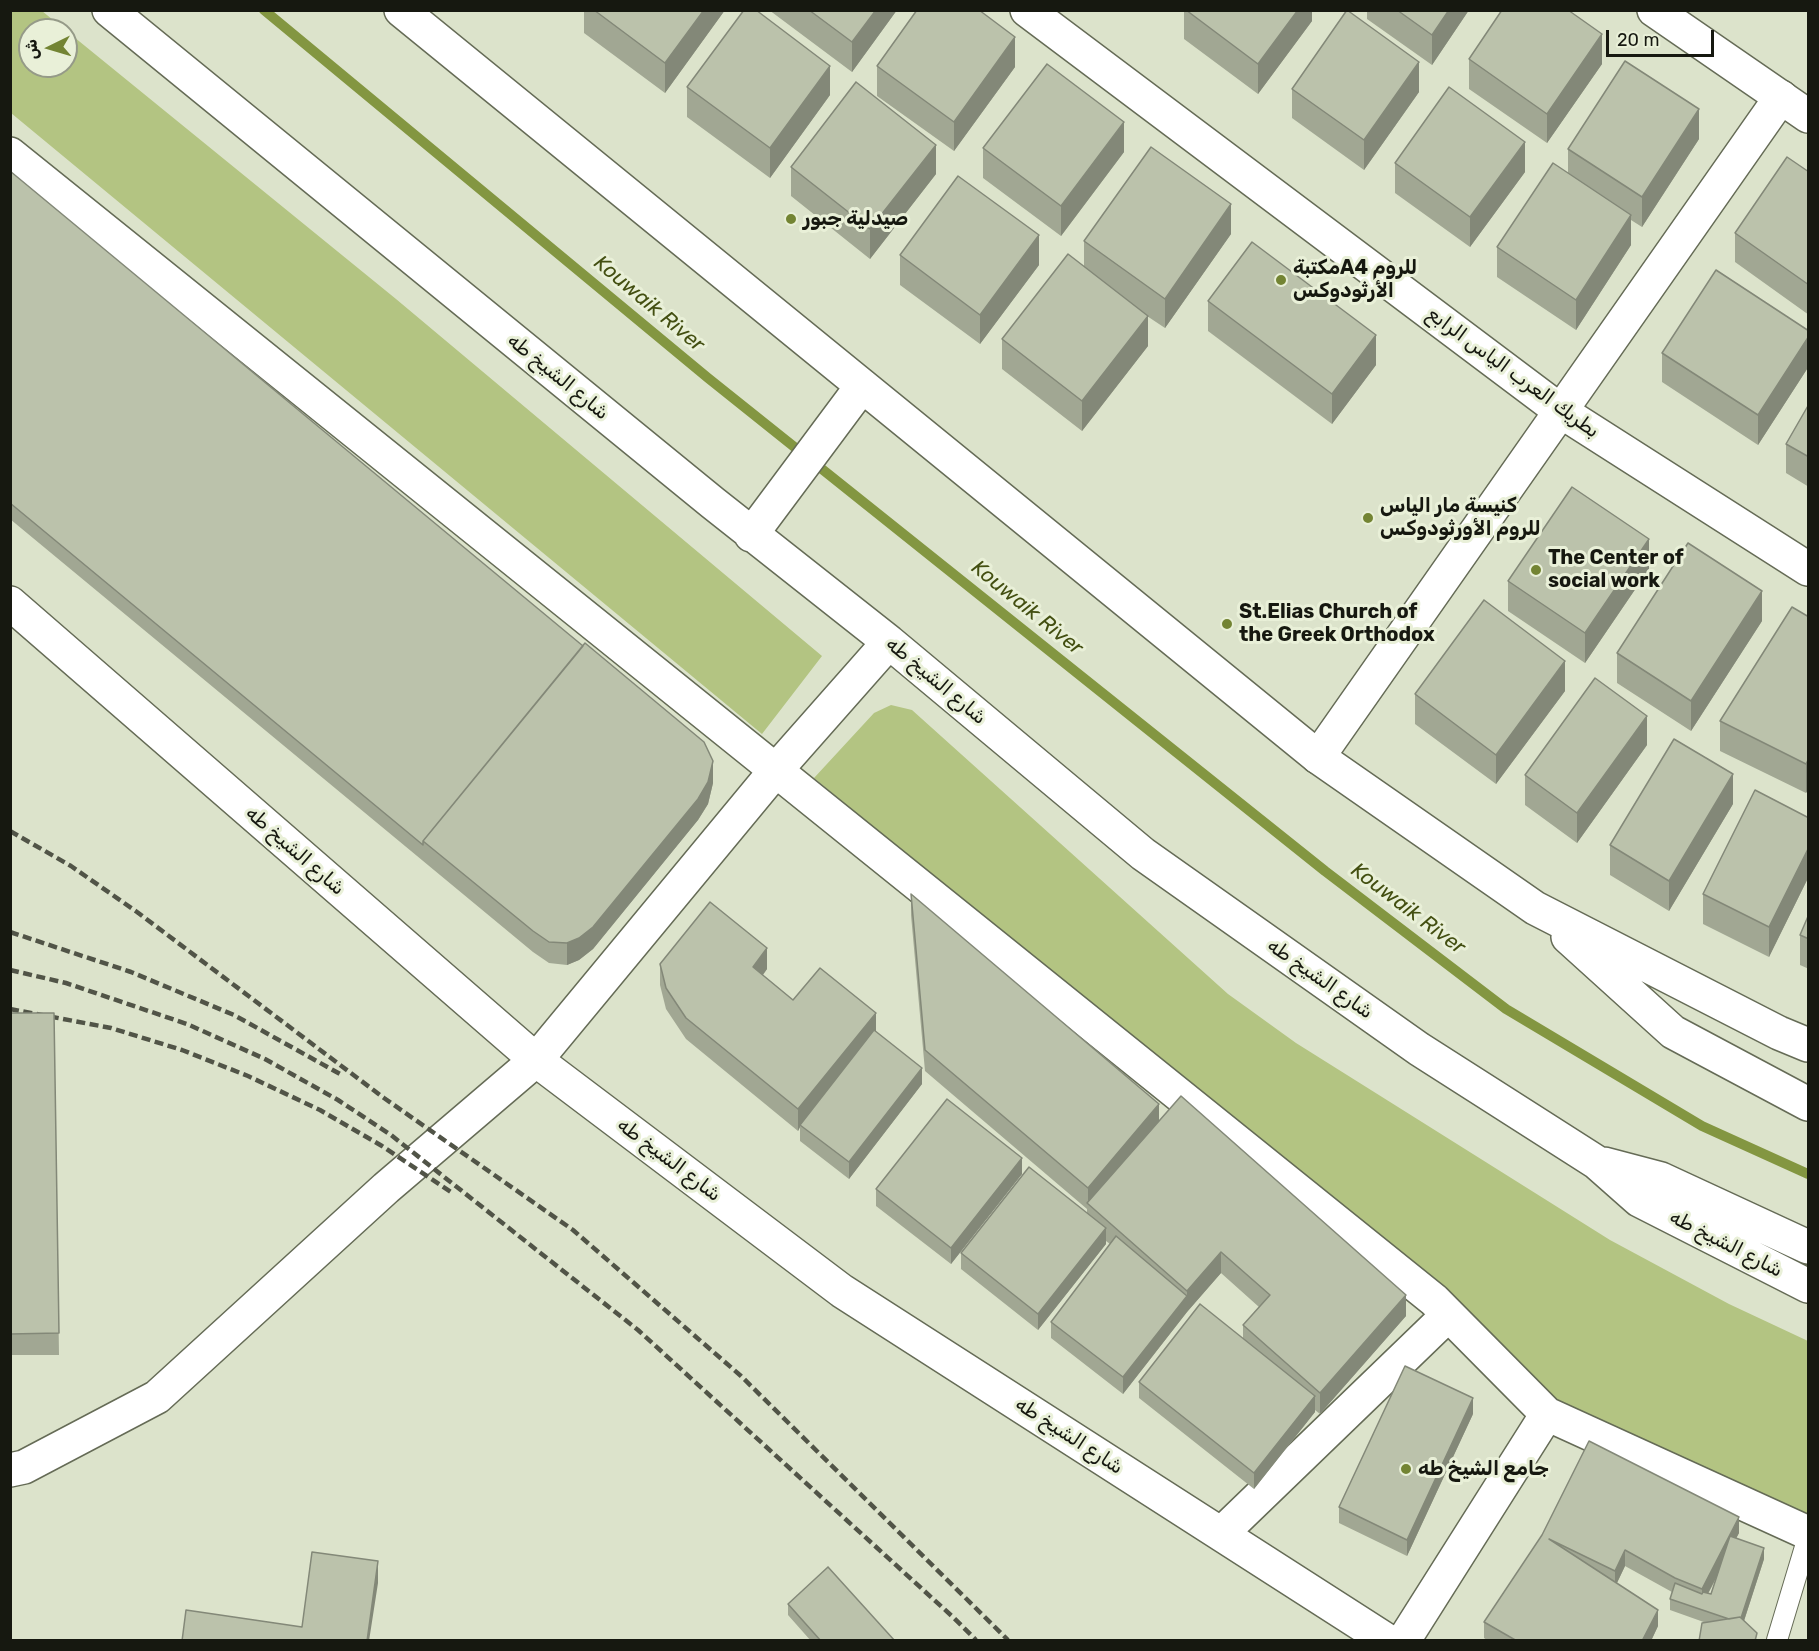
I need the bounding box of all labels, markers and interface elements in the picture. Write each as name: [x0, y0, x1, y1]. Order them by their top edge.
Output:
north arrow: [18, 18, 78, 78]
scale bar: [1609, 18, 1717, 56]
text: 20 m: [1617, 29, 1659, 51]
text: ش: [21, 39, 42, 60]
place label: صيدلية جبور: [803, 207, 908, 231]
marker: صيدلية جبور: [784, 212, 798, 226]
water label: Kouwaik River: [589, 250, 709, 358]
place label: مكتبةA4 للروم الأرثودوكس: [1293, 256, 1417, 303]
marker: مكتبةA4 للروم الأرثودوكس: [1274, 273, 1288, 287]
street label: بطريك العرب الياس الرابع: [1422, 302, 1604, 444]
street label: شارع الشيخ طه: [502, 329, 614, 425]
place label: كنيسة مار الياس للروم الأورثودوكس: [1380, 494, 1541, 541]
marker: كنيسة مار الياس للروم الأورثودوكس: [1361, 511, 1375, 525]
place label: The Center of social work: [1548, 546, 1684, 593]
water label: Kouwaik River: [966, 555, 1088, 661]
marker: The Center of social work: [1529, 563, 1543, 577]
place label: St.Elias Church of the Greek Orthodox: [1239, 600, 1435, 647]
marker: St.Elias Church of the Greek Orthodox: [1220, 617, 1234, 631]
street label: شارع الشيخ طه: [881, 632, 991, 730]
street label: شارع الشيخ طه: [240, 801, 350, 901]
water label: Kouwaik River: [1346, 858, 1470, 960]
street label: شارع الشيخ طه: [1262, 934, 1378, 1024]
street label: شارع الشيخ طه: [612, 1113, 726, 1207]
street label: شارع الشيخ طه: [1665, 1205, 1787, 1283]
street label: شارع الشيخ طه: [1011, 1392, 1127, 1480]
place label: جامع الشيخ طه: [1418, 1457, 1549, 1481]
marker: جامع الشيخ طه: [1399, 1462, 1413, 1476]

